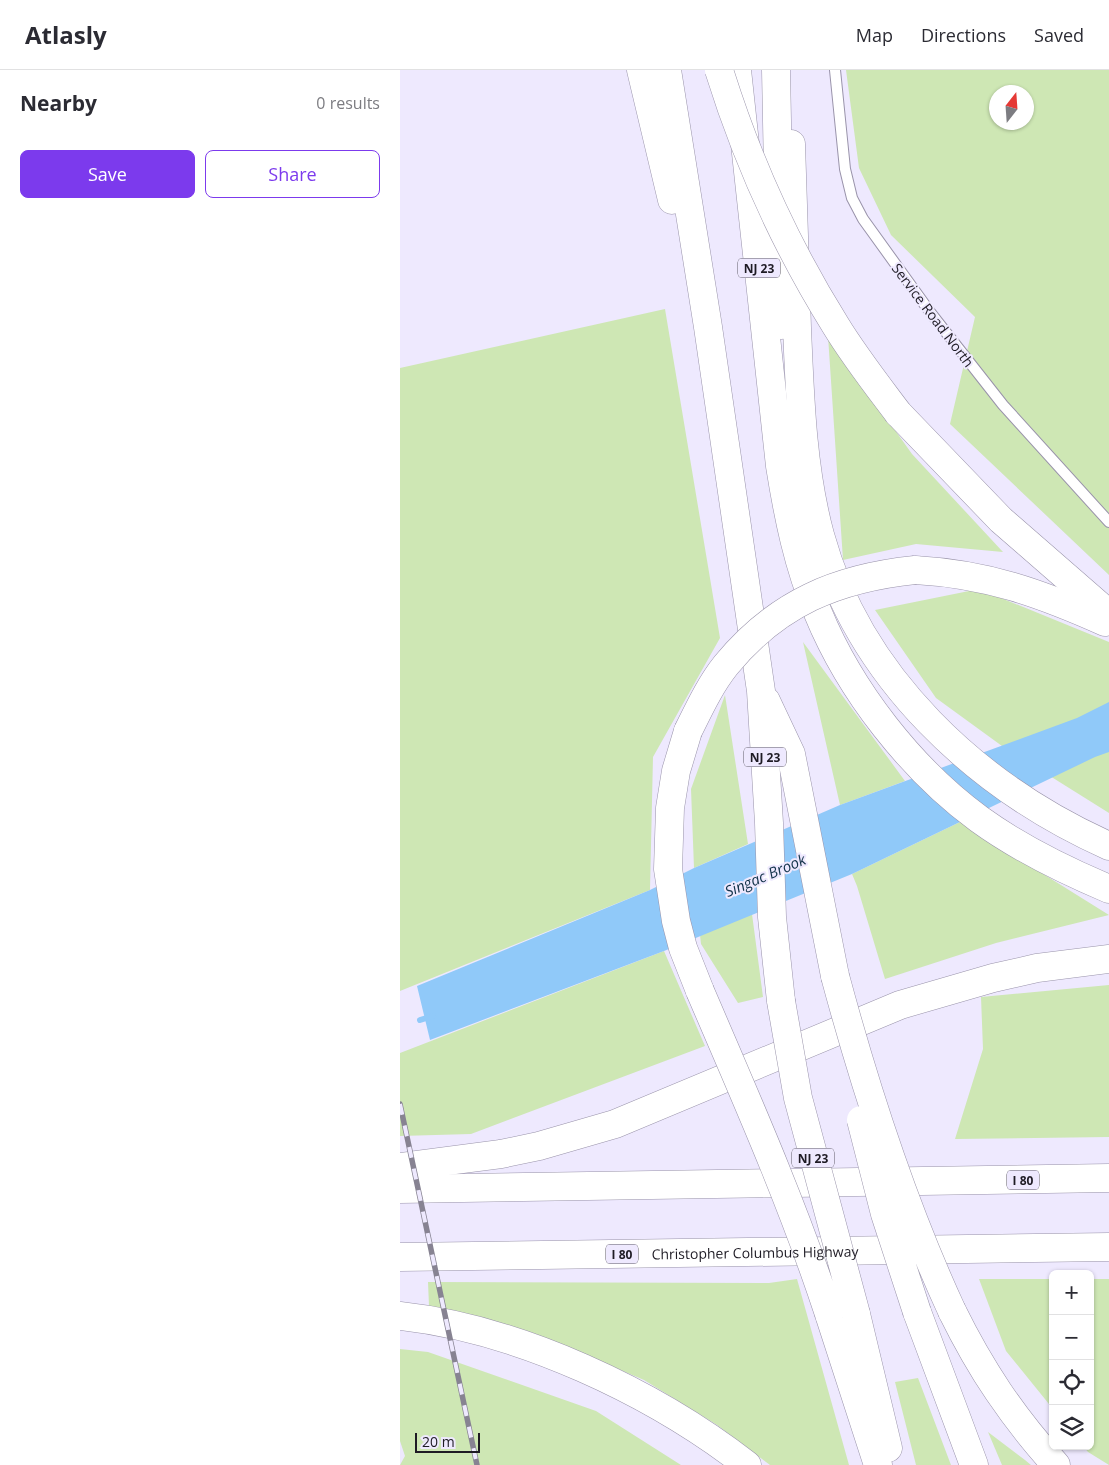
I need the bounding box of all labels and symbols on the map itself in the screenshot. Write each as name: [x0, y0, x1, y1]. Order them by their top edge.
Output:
north arrow: [989, 85, 1034, 130]
road number: NJ 23: [738, 258, 780, 278]
street label: Service Road North: [888, 259, 978, 371]
road number: NJ 23: [744, 748, 786, 766]
water label: Singac Brook: [721, 849, 809, 901]
road number: NJ 23: [792, 1148, 834, 1168]
road number: I 80: [1007, 1170, 1039, 1190]
street label: Christopher Columbus Highway: [651, 1241, 859, 1263]
road number: I 80: [606, 1244, 638, 1264]
scale bar: [415, 1430, 480, 1453]

